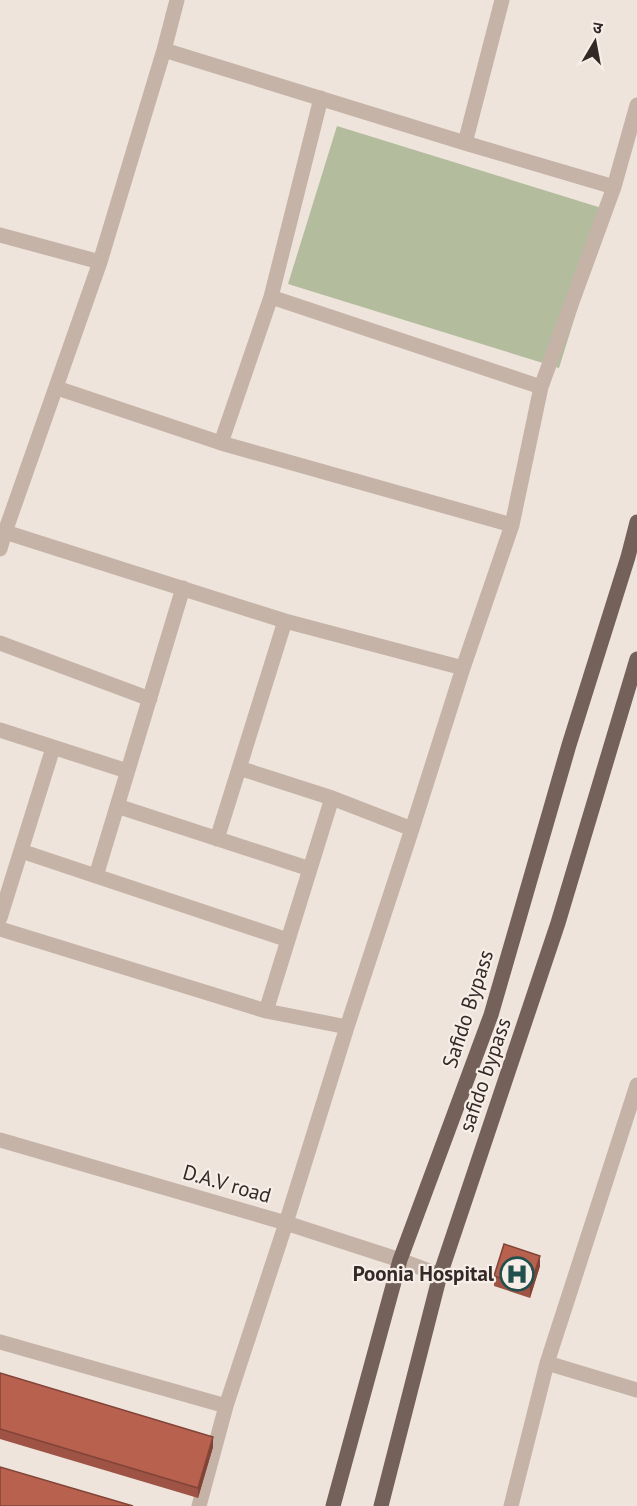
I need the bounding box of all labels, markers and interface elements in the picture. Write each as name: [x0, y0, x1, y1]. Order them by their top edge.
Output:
north arrow: [565, 12, 625, 72]
text: उ: [591, 17, 605, 38]
street label: Safido Bypass: [436, 946, 499, 1071]
street label: safido bypass: [452, 1014, 517, 1136]
street label: D.A.V road: [180, 1158, 274, 1209]
hospital icon: Poonia Hospital: [499, 1256, 535, 1292]
place label: Poonia Hospital: [353, 1260, 495, 1287]

